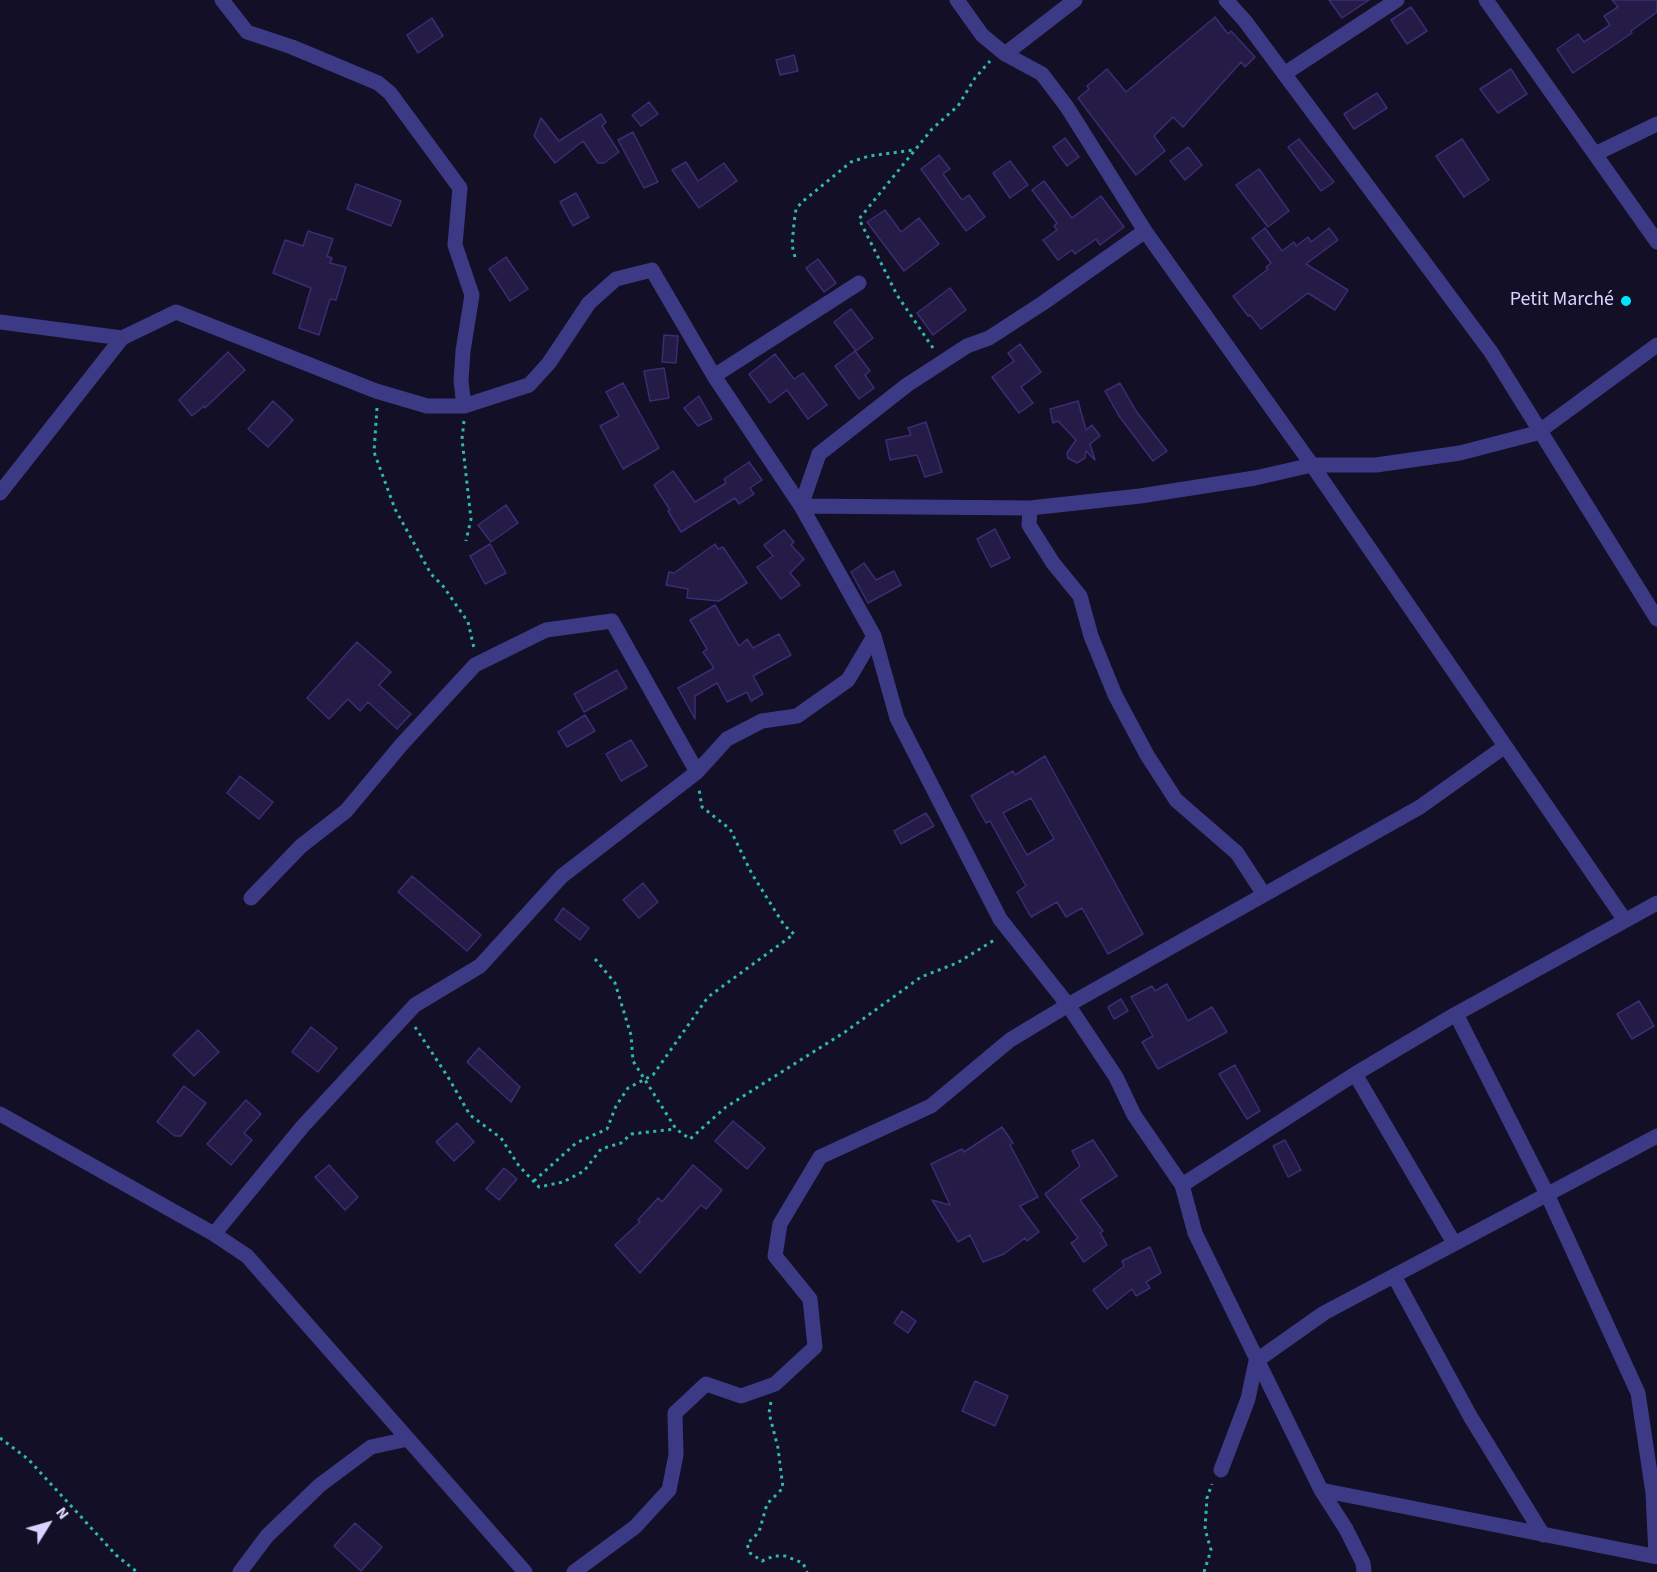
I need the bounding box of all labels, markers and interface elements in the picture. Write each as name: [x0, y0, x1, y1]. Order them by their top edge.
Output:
place label: Petit Marché: [1510, 289, 1614, 313]
marker: Petit Marché: [1619, 294, 1633, 308]
north arrow: [18, 1494, 78, 1554]
text: N: [50, 1502, 74, 1524]

